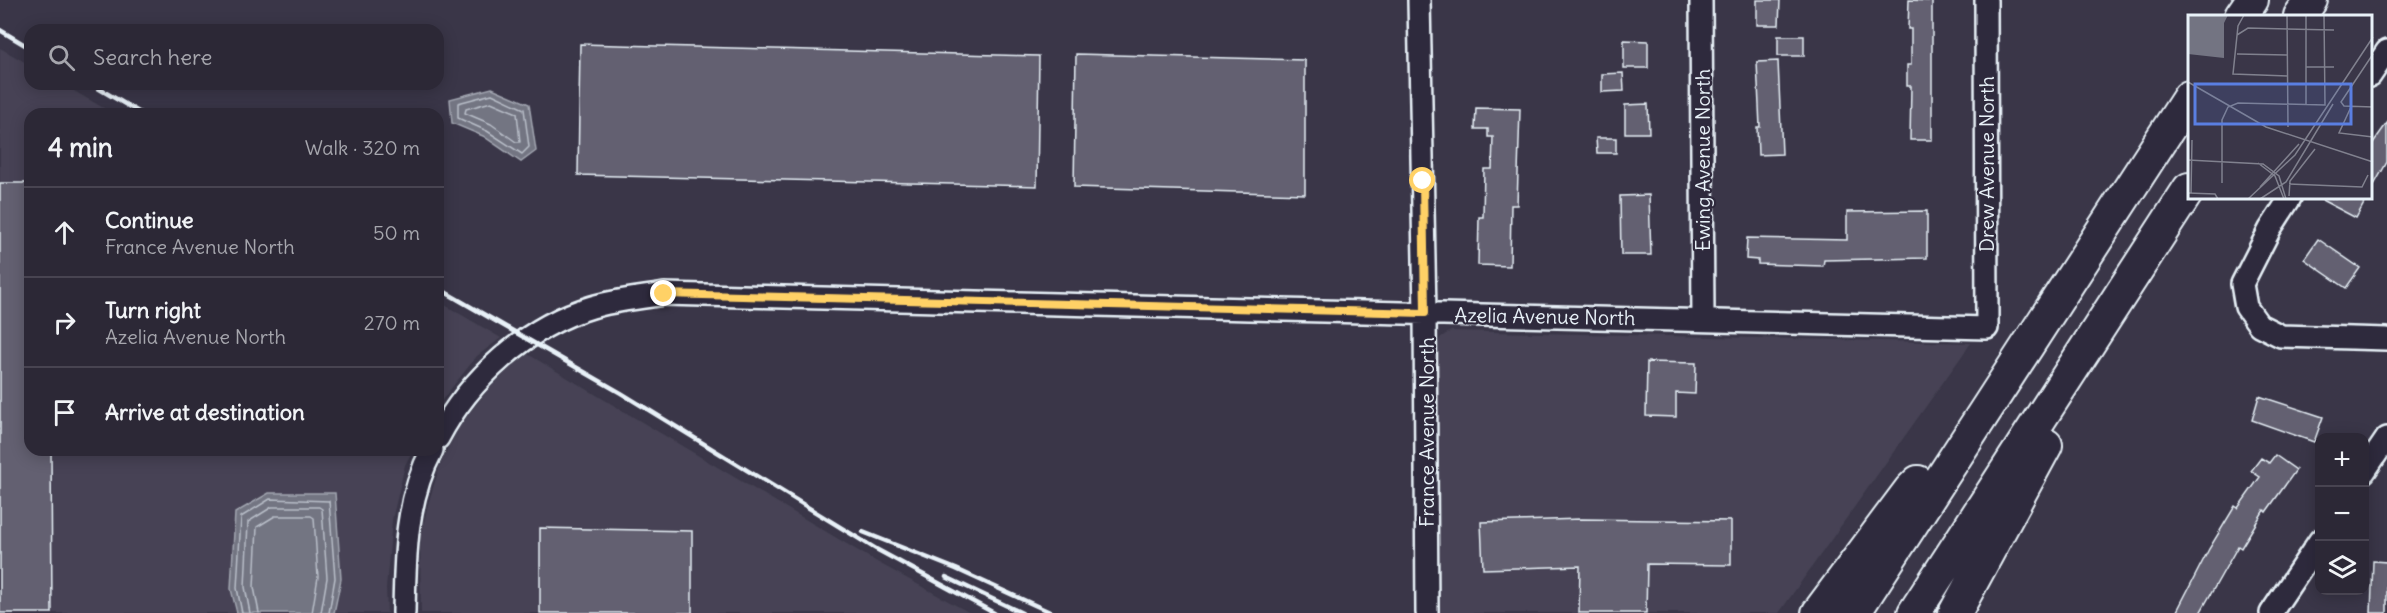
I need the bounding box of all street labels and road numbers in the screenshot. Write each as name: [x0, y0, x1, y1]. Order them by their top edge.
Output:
street label: Ewing Avenue North: [1690, 69, 1715, 251]
street label: Drew Avenue North: [1974, 76, 1999, 252]
street label: Azelia Avenue North: [1454, 302, 1636, 330]
street label: France Avenue North: [1414, 337, 1439, 527]

